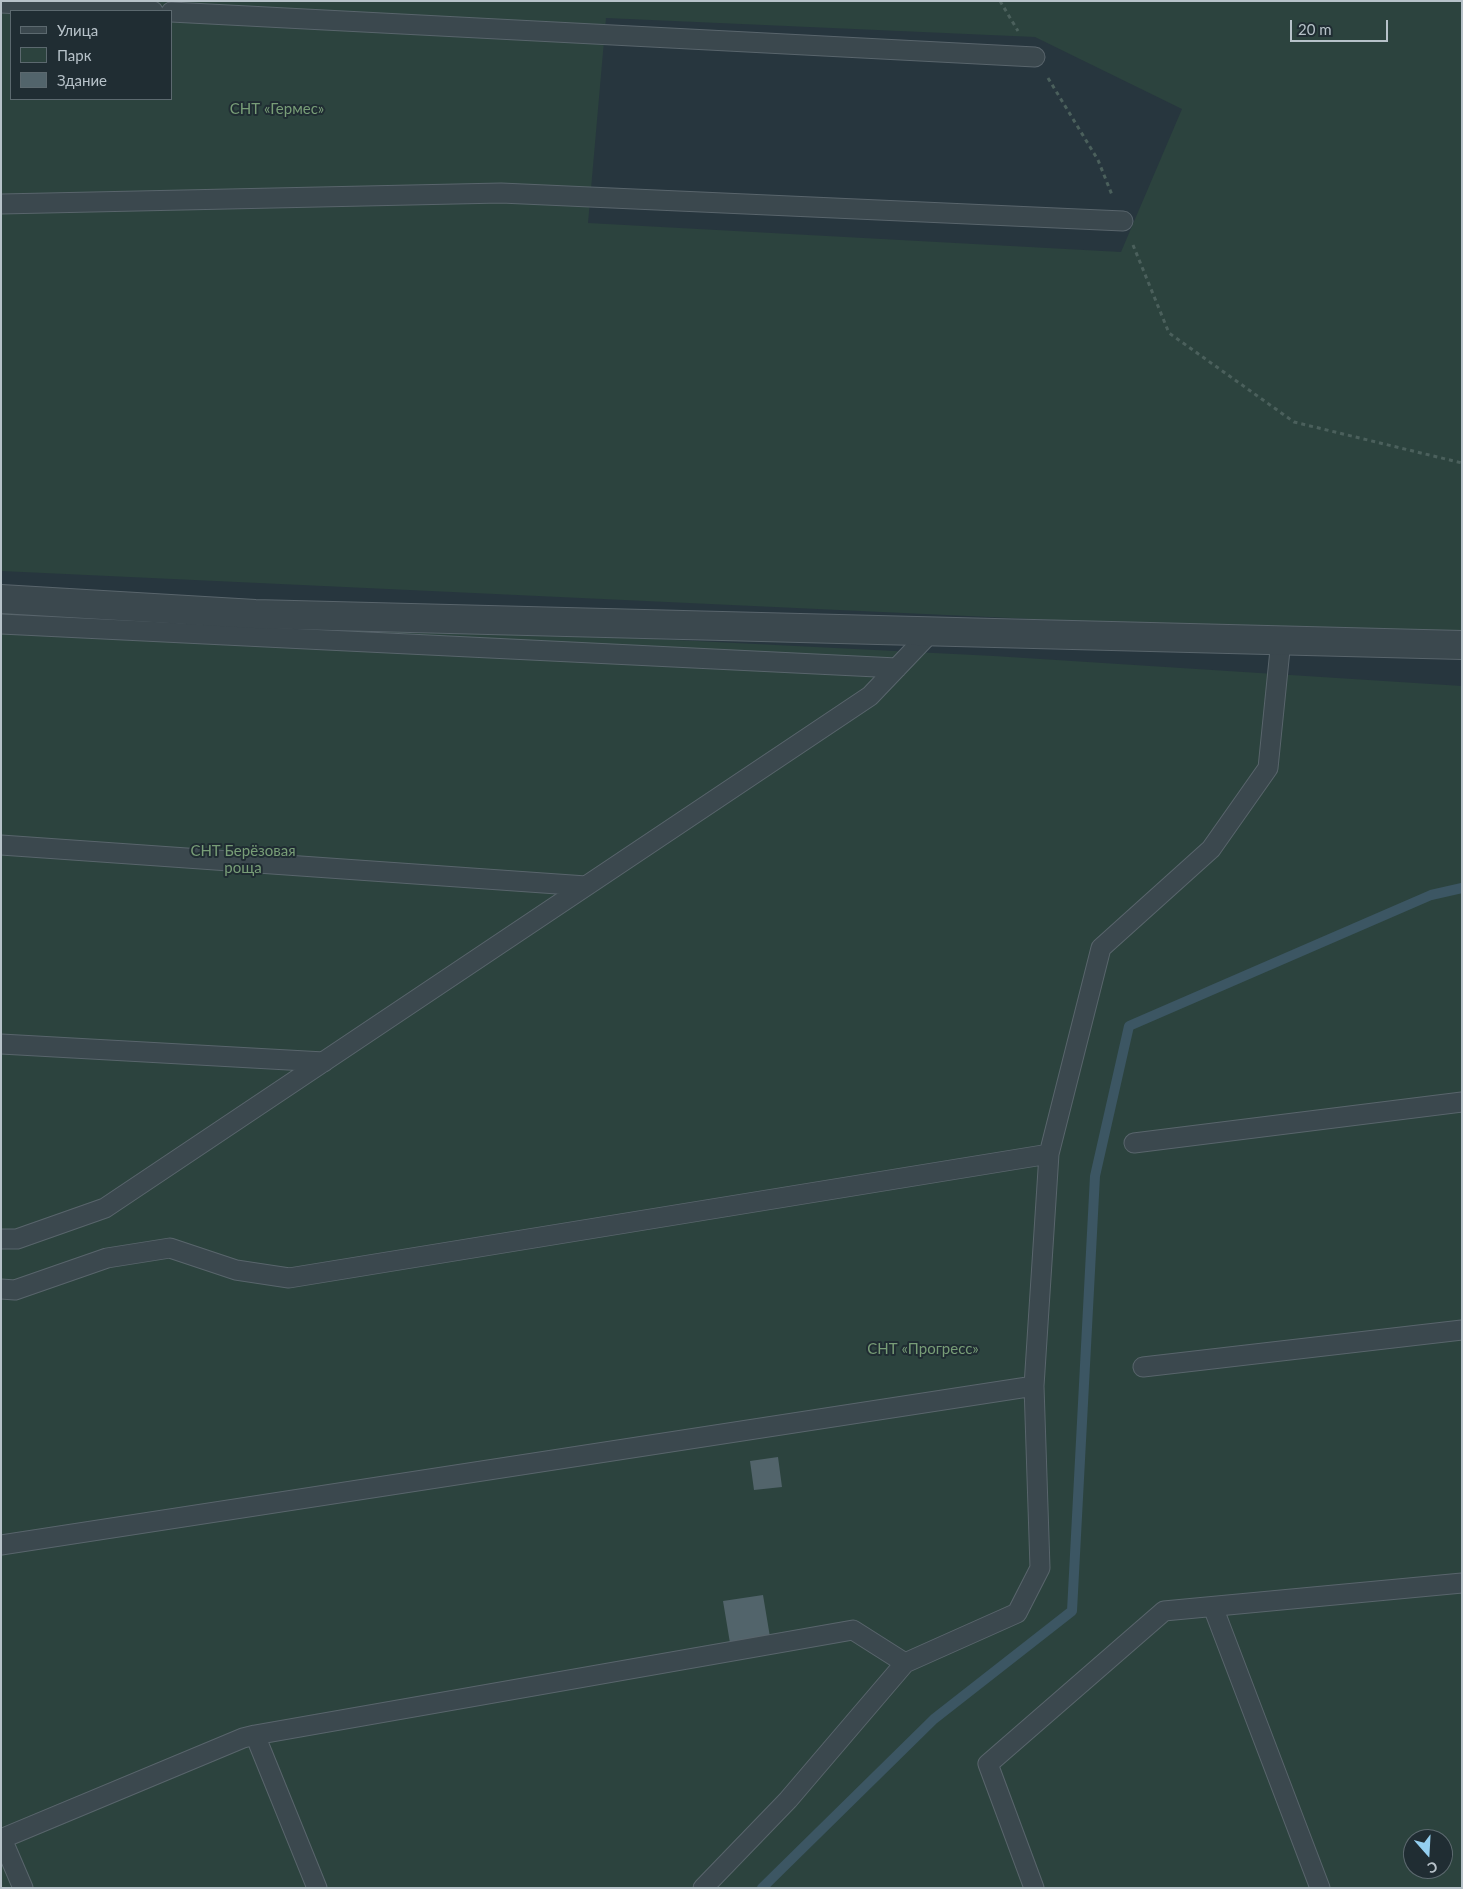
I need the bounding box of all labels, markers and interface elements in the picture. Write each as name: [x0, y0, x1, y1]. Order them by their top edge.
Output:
legend: [10, 10, 172, 100]
scale bar: [1293, 10, 1390, 42]
text: 20 m: [1298, 20, 1332, 38]
text: Улица: [57, 21, 98, 39]
text: Парк: [57, 46, 91, 64]
text: Здание: [57, 71, 107, 89]
park label: СНТ «Гермес»: [230, 100, 324, 118]
park label: СНТ Берёзовая роща: [190, 842, 296, 877]
park label: СНТ «Прогресс»: [867, 1340, 979, 1358]
north arrow: [1403, 1829, 1453, 1879]
text: С: [1426, 1858, 1440, 1877]

